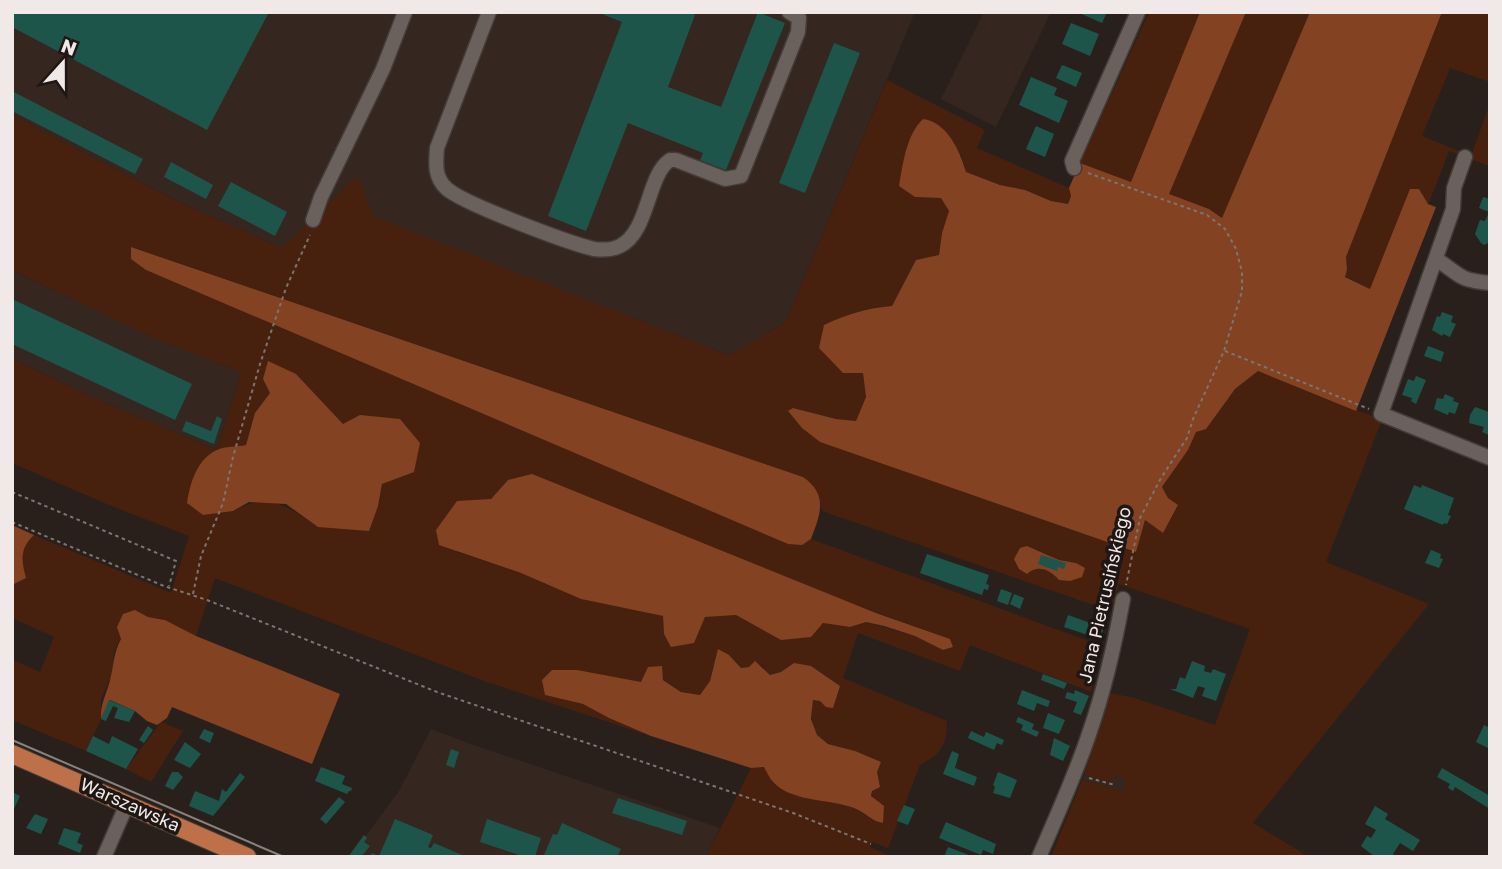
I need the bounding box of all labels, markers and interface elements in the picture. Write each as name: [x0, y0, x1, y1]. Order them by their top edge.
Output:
north arrow: [28, 28, 98, 98]
text: N: [58, 33, 80, 60]
street label: Jana Pietrusińskiego: [1073, 504, 1135, 685]
street label: Warszawska: [77, 772, 184, 836]

